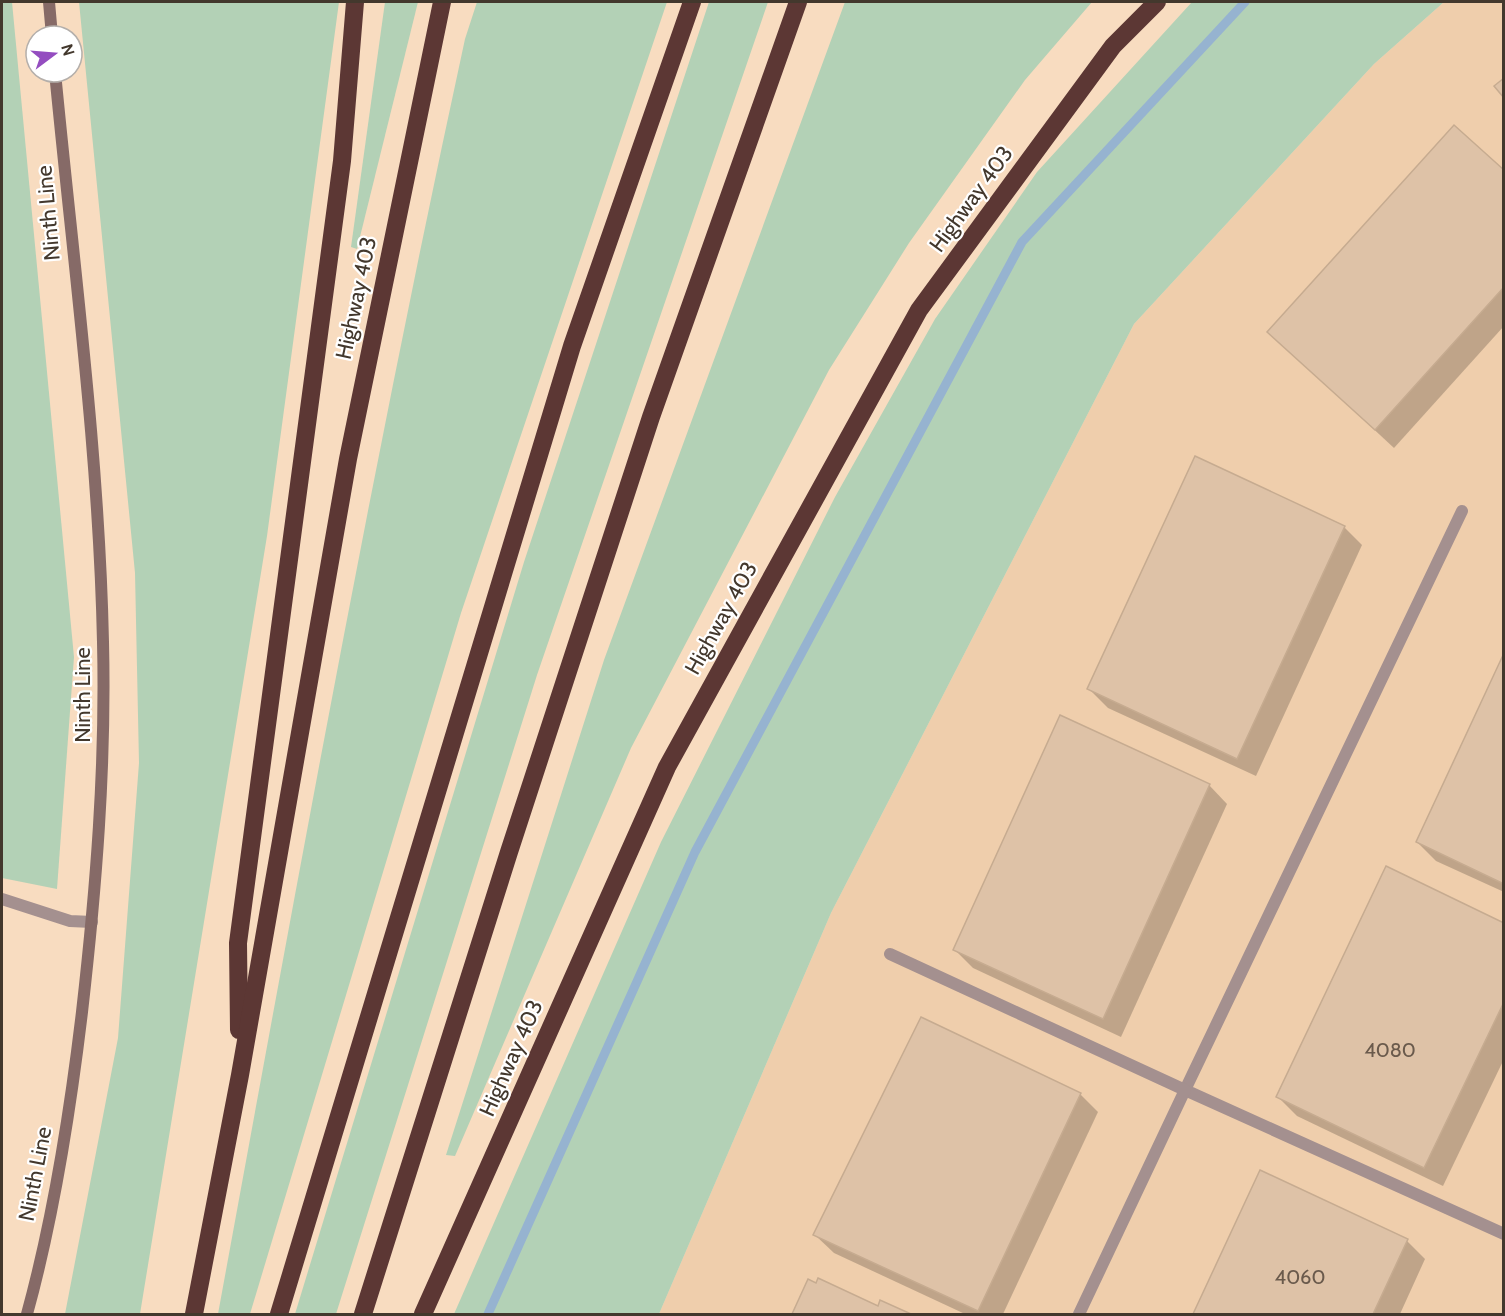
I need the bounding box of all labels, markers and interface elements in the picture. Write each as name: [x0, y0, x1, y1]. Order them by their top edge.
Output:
north arrow: [24, 24, 84, 84]
text: N: [57, 42, 79, 58]
street label: Highway 403: [923, 141, 1019, 257]
street label: Ninth Line: [30, 164, 66, 262]
street label: Highway 403: [330, 234, 382, 362]
street label: Highway 403: [679, 557, 763, 679]
street label: Ninth Line: [69, 647, 96, 743]
street label: Highway 403: [473, 996, 549, 1120]
house number: 4080: [1364, 1038, 1416, 1062]
street label: Ninth Line: [13, 1124, 57, 1224]
house number: 4060: [1275, 1265, 1325, 1289]

